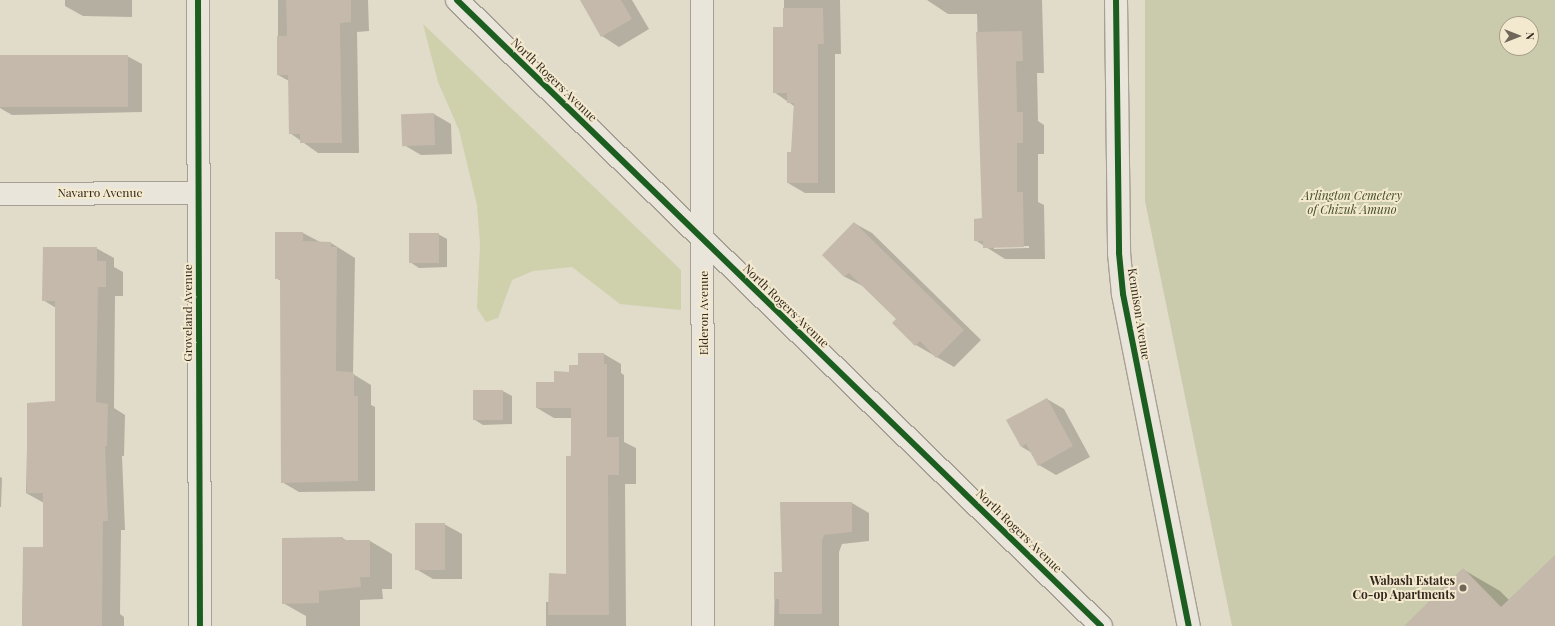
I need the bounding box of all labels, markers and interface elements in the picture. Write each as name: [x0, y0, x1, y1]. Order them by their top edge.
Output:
north arrow: [1499, 16, 1539, 56]
text: N: [1523, 32, 1538, 40]
street label: North Rogers Avenue: [508, 35, 600, 125]
street label: Navarro Avenue: [57, 186, 143, 200]
park label: Arlington Cemetery of Chizuk Amuno: [1302, 189, 1402, 217]
street label: North Rogers Avenue: [740, 261, 832, 351]
street label: Groveland Avenue: [181, 264, 195, 362]
street label: Kennison Avenue: [1125, 267, 1153, 361]
street label: Elderon Avenue: [697, 270, 711, 356]
street label: North Rogers Avenue: [973, 486, 1065, 576]
place label: Wabash Estates Co-op Apartments: [1352, 574, 1455, 602]
marker: Wabash Estates Co-op Apartments: [1458, 583, 1468, 593]

